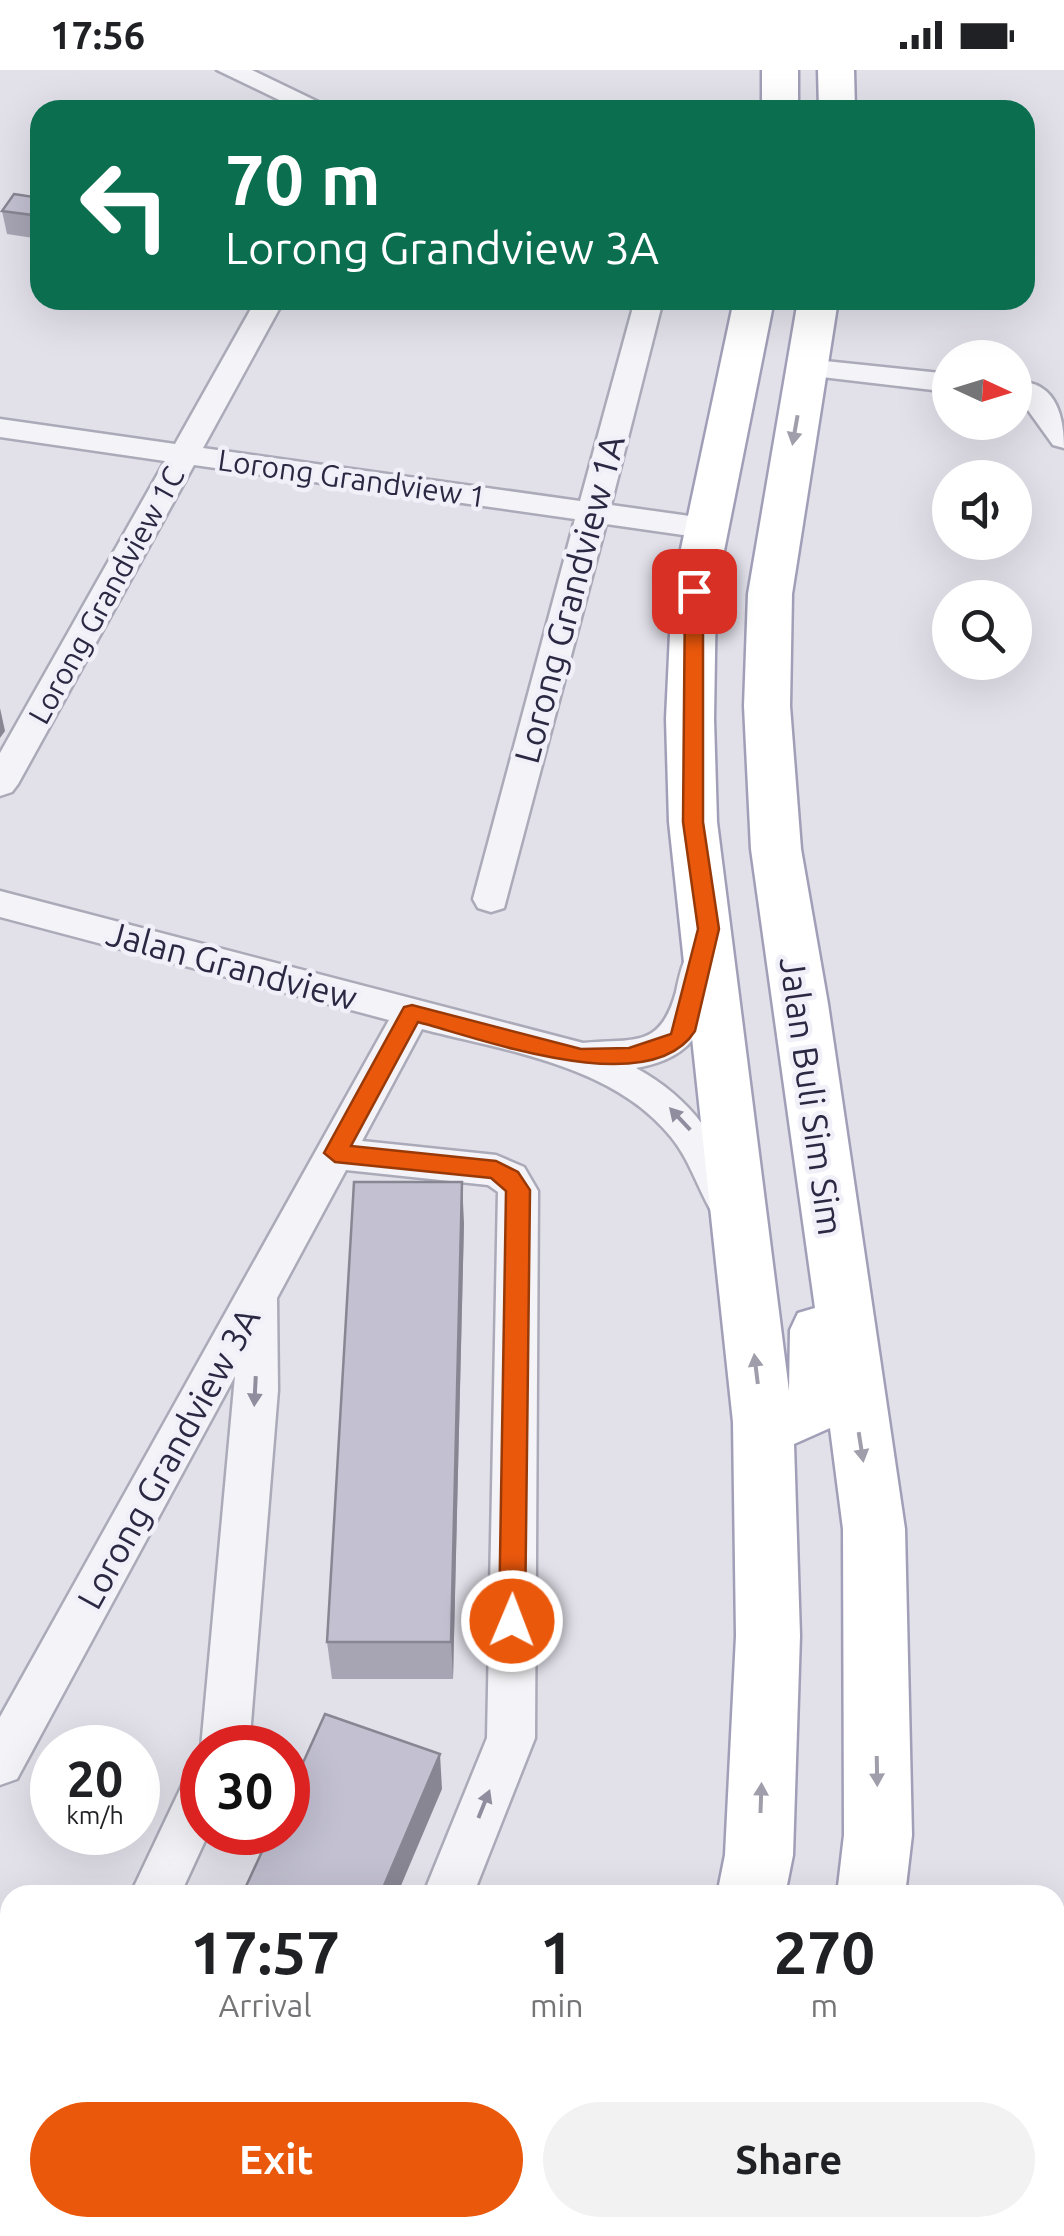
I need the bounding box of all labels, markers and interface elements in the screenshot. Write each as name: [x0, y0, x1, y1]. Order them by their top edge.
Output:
text: 17:56: [50, 14, 145, 56]
icon: left: [60, 140, 190, 270]
text: 70 m: [225, 140, 381, 218]
text: Lorong Grandview 3A: [225, 222, 659, 273]
north arrow: [932, 340, 1032, 440]
map controls: [932, 340, 1032, 680]
one-way arrow: [786, 415, 802, 446]
street label: Lorong Grandview 1A: [506, 431, 632, 767]
street label: Lorong Grandview 1: [216, 442, 488, 514]
button: sound: [932, 460, 1032, 560]
street label: Lorong Grandview 1C: [21, 461, 191, 729]
pin: [652, 549, 737, 634]
icon: arrive: [667, 564, 722, 619]
button: search: [932, 580, 1032, 680]
street label: Jalan Grandview: [103, 912, 361, 1018]
street label: Jalan Buli Sim Sim: [773, 954, 851, 1238]
one-way arrow: [670, 1107, 692, 1132]
street label: Lorong Grandview 3A: [69, 1300, 267, 1615]
one-way arrow: [748, 1353, 764, 1384]
one-way arrow: [247, 1375, 263, 1407]
one-way arrow: [854, 1432, 869, 1463]
position arrow: [460, 1569, 564, 1673]
speed limit sign: 30: [180, 1725, 310, 1855]
text: 20: [67, 1750, 123, 1806]
one-way arrow: [869, 1756, 885, 1788]
one-way arrow: [754, 1782, 770, 1814]
one-way arrow: [477, 1789, 493, 1819]
text: km/h: [66, 1801, 124, 1829]
text: 17:57: [190, 1918, 340, 1985]
text: 1: [540, 1918, 574, 1985]
text: 270: [774, 1918, 875, 1985]
text: Arrival: [218, 1987, 312, 2023]
text: min: [530, 1987, 584, 2023]
text: m: [810, 1987, 838, 2023]
button: Exit: [30, 2102, 523, 2217]
button: Share: [543, 2102, 1035, 2217]

